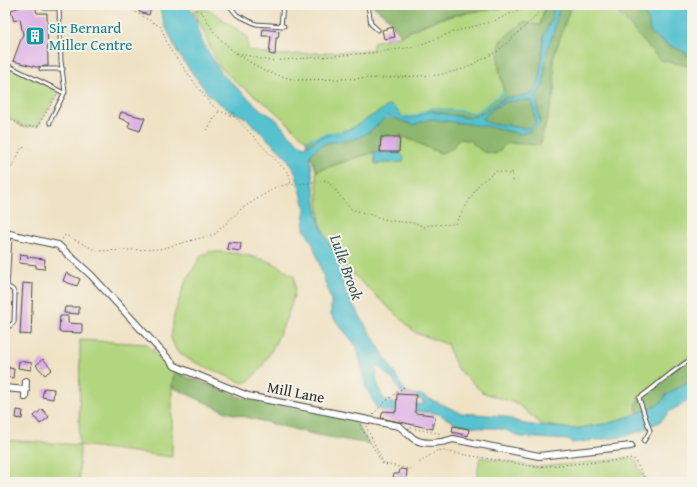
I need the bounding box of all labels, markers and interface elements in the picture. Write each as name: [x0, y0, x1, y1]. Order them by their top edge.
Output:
place label: Sir Bernard Miller Centre: [49, 17, 132, 55]
building icon: Sir Bernard Miller Centre: [24, 25, 46, 47]
water label: Lulle Brook: [324, 230, 370, 304]
street label: Mill Lane: [265, 376, 327, 408]

